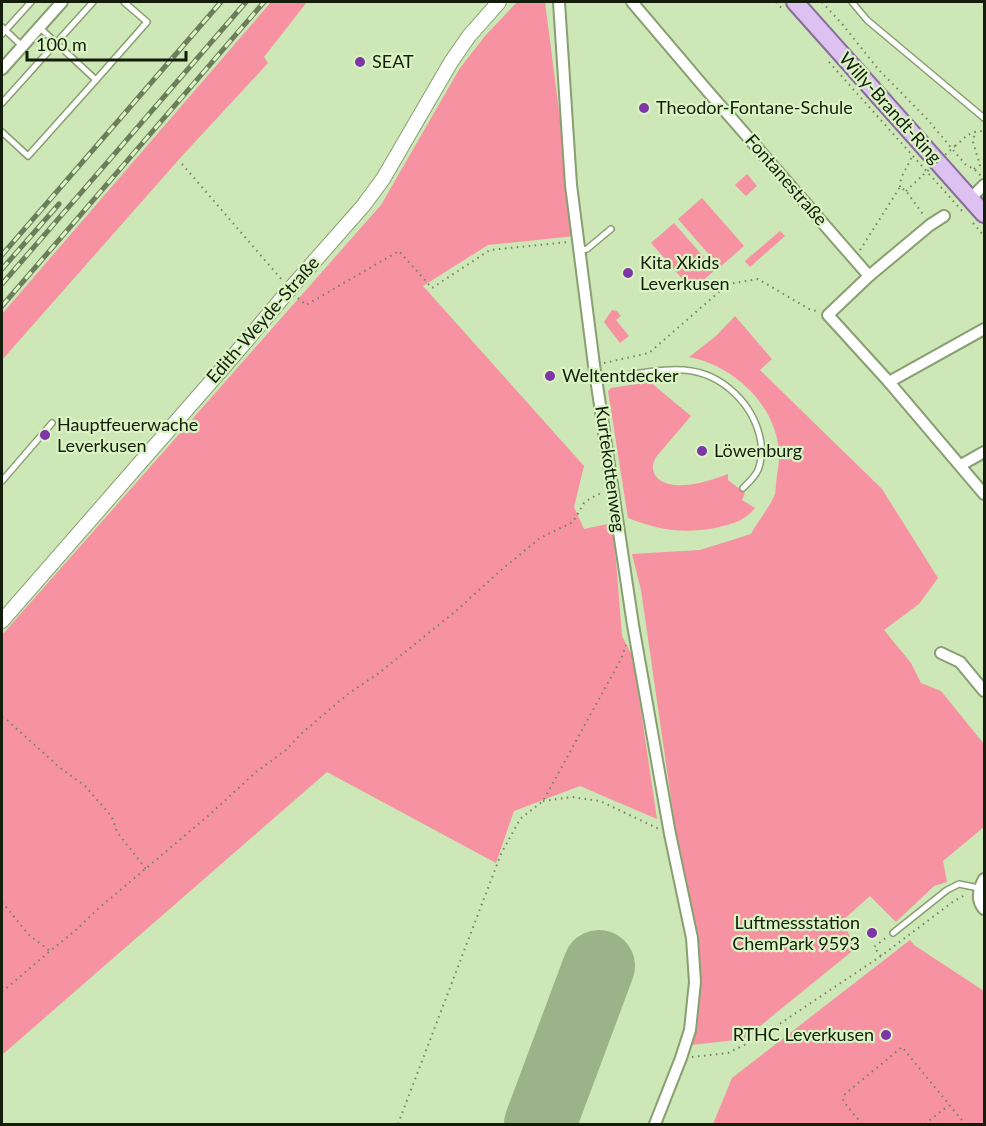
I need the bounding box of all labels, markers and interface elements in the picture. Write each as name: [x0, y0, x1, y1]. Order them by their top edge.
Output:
scale bar: [27, 24, 186, 62]
text: 100 m: [36, 33, 87, 55]
street label: Willy-Brandt-Ring: [835, 47, 947, 168]
place label: SEAT: [372, 50, 414, 72]
marker: SEAT: [353, 55, 367, 69]
place label: Theodor-Fontane-Schule: [656, 96, 853, 118]
marker: Theodor-Fontane-Schule: [637, 101, 651, 115]
street label: Fontanestraße: [741, 129, 832, 230]
place label: Kita Xkids Leverkusen: [640, 251, 730, 294]
street label: Edith-Weyde-Straße: [201, 252, 323, 387]
marker: Kita Xkids Leverkusen: [621, 266, 635, 280]
place label: Weltentdecker: [562, 364, 679, 386]
marker: Weltentdecker: [543, 369, 557, 383]
street label: Kurtekottenweg: [591, 404, 631, 533]
place label: Hauptfeuerwache Leverkusen: [57, 413, 198, 456]
marker: Hauptfeuerwache Leverkusen: [38, 428, 52, 442]
place label: Löwenburg: [714, 439, 802, 461]
marker: Löwenburg: [695, 444, 709, 458]
place label: Luftmessstation ChemPark 9593: [732, 911, 860, 954]
marker: Luftmessstation ChemPark 9593: [865, 926, 879, 940]
place label: RTHC Leverkusen: [733, 1023, 874, 1045]
marker: RTHC Leverkusen: [879, 1028, 893, 1042]

